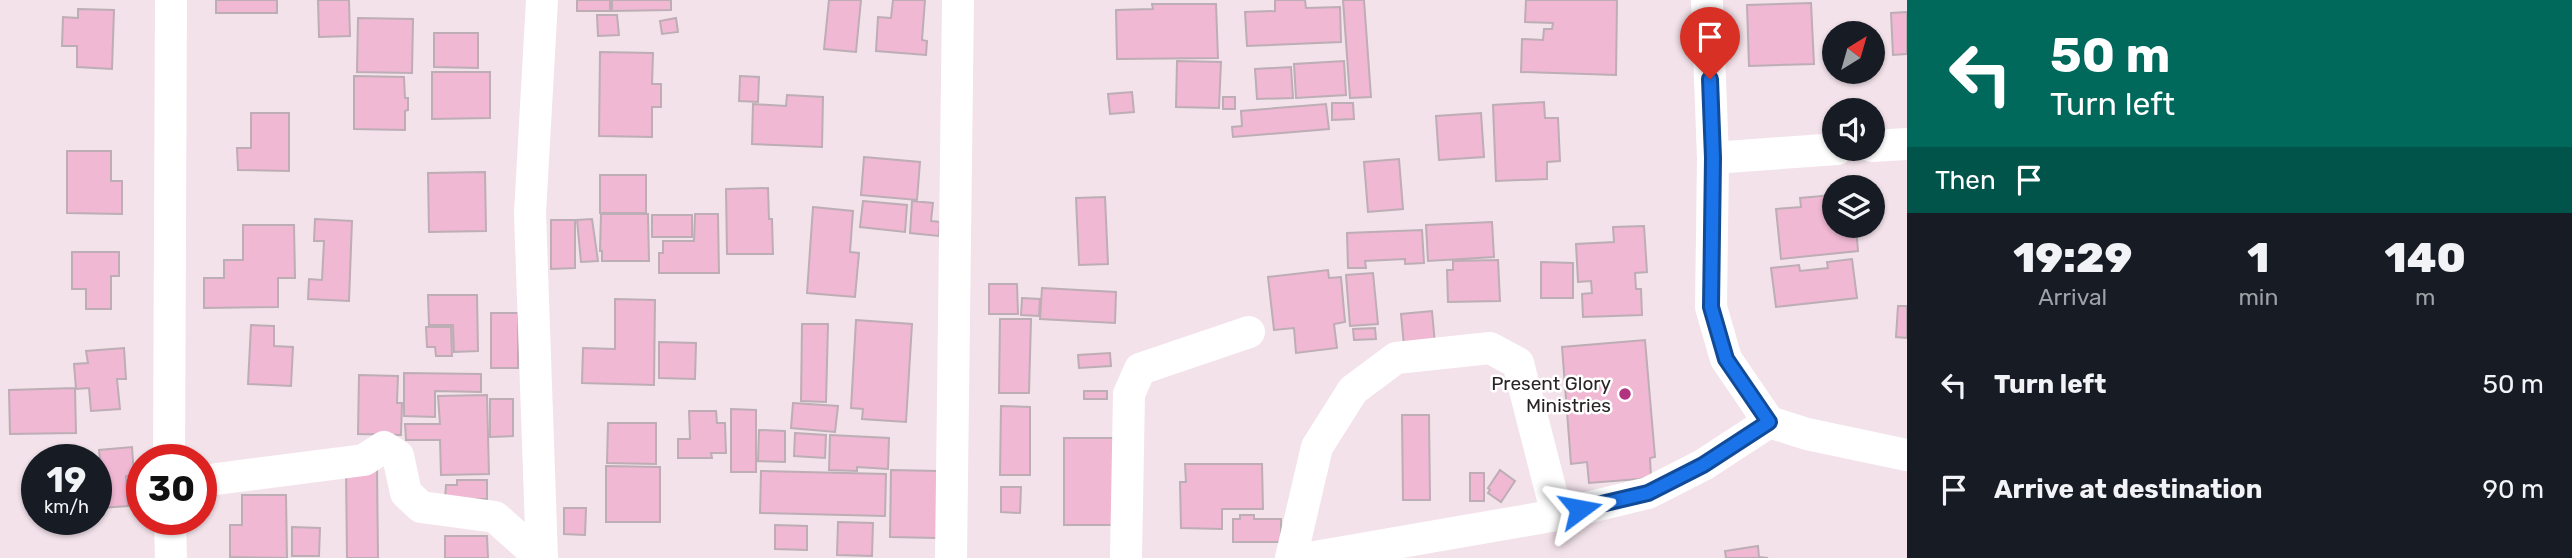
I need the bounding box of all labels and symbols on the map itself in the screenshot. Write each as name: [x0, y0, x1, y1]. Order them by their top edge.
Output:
pin: [1680, 7, 1740, 79]
north arrow: [1822, 21, 1885, 84]
place label: Present Glory Ministries: [1491, 372, 1611, 417]
marker: Present Glory Ministries: [1617, 386, 1633, 402]
speed limit sign: 30: [126, 444, 217, 535]
position arrow: [1543, 472, 1617, 546]

